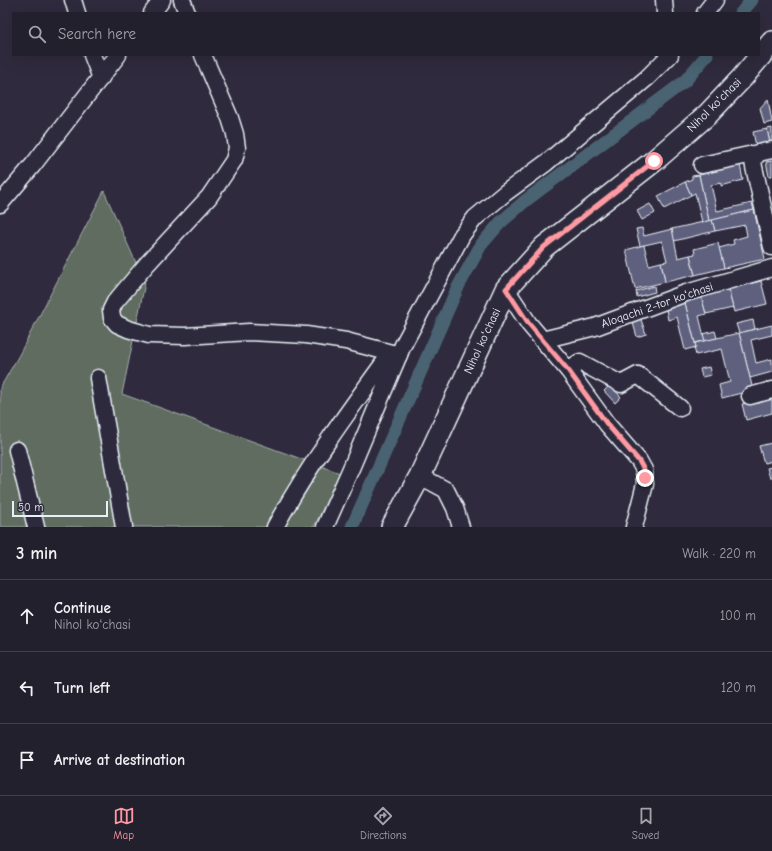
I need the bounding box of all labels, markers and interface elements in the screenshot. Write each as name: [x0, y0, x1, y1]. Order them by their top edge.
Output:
search box: [12, 12, 760, 56]
icon: search: [26, 23, 48, 45]
text: Search here: [58, 25, 136, 43]
street label: Nihol koʻchasi: [684, 75, 744, 135]
route start: [645, 152, 663, 170]
street label: Aloqachi 2-tor koʻchasi: [599, 279, 715, 331]
street label: Nihol koʻchasi: [461, 306, 503, 376]
route end: [636, 469, 654, 487]
scale bar: [12, 499, 108, 518]
text: 50 m: [18, 501, 43, 514]
text: 3 min: [16, 544, 57, 563]
text: Walk · 220 m: [682, 546, 756, 561]
text: Continue: [54, 599, 111, 617]
icon: ahead: [16, 605, 38, 627]
text: 100 m: [720, 608, 756, 623]
text: Nihol koʻchasi: [54, 617, 131, 632]
icon: left: [16, 677, 38, 699]
text: Turn left: [54, 679, 110, 697]
text: 120 m: [721, 680, 756, 695]
icon: arrive: [16, 749, 38, 771]
text: Arrive at destination: [54, 751, 185, 769]
tab: Map: [113, 805, 135, 842]
tab: Directions: [360, 805, 407, 842]
tab: Saved: [632, 805, 659, 842]

